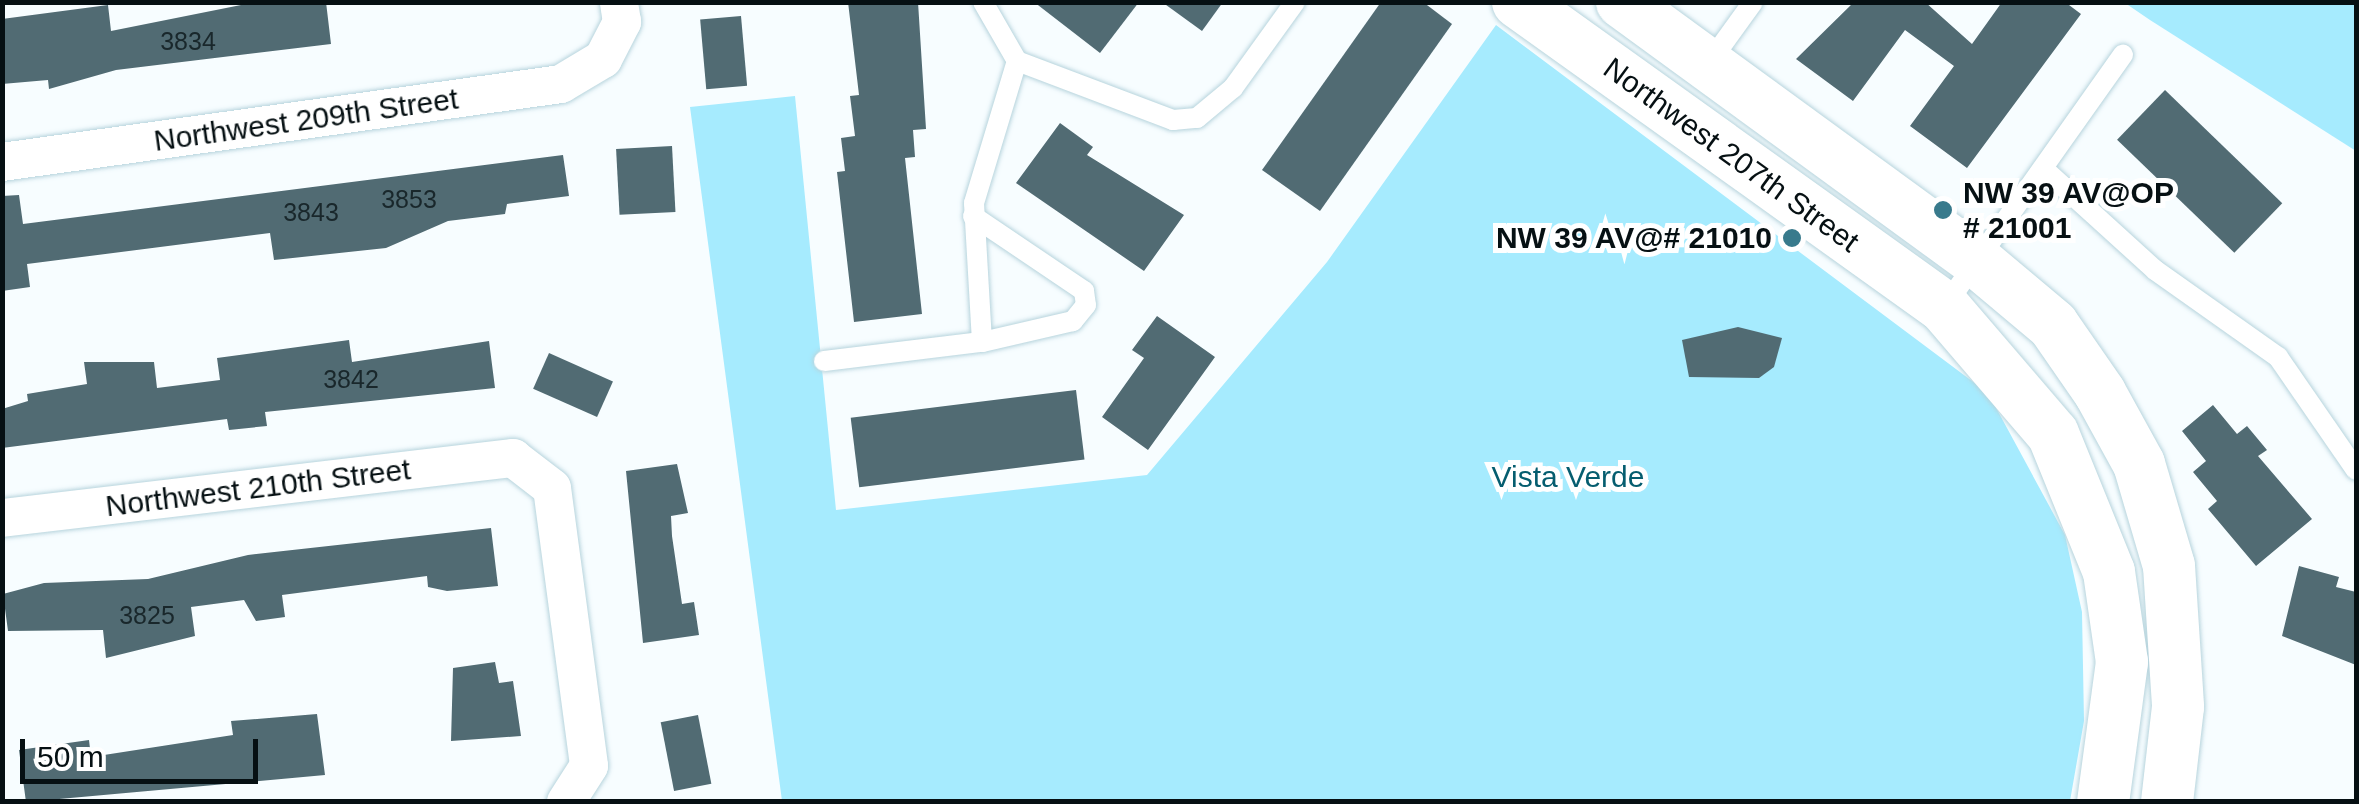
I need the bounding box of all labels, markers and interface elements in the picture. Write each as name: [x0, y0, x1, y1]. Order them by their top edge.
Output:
house number: 3834: [160, 26, 216, 56]
street label: Northwest 207th Street: [1596, 50, 1866, 260]
street label: Northwest 209th Street: [152, 81, 460, 159]
place label: NW 39 AV@OP # 21001: [1963, 175, 2175, 246]
house number: 3853: [381, 184, 437, 214]
house number: 3843: [283, 197, 339, 227]
marker: NW 39 AV@OP # 21001: [1932, 199, 1954, 221]
place label: NW 39 AV@# 21010: [1495, 220, 1772, 256]
marker: NW 39 AV@# 21010: [1781, 227, 1803, 249]
house number: 3842: [323, 364, 379, 394]
street label: Northwest 210th Street: [104, 451, 412, 525]
park label: Vista Verde: [1492, 459, 1644, 495]
house number: 3825: [119, 600, 175, 630]
scale bar: [25, 719, 262, 781]
text: 50 m: [37, 740, 104, 773]

